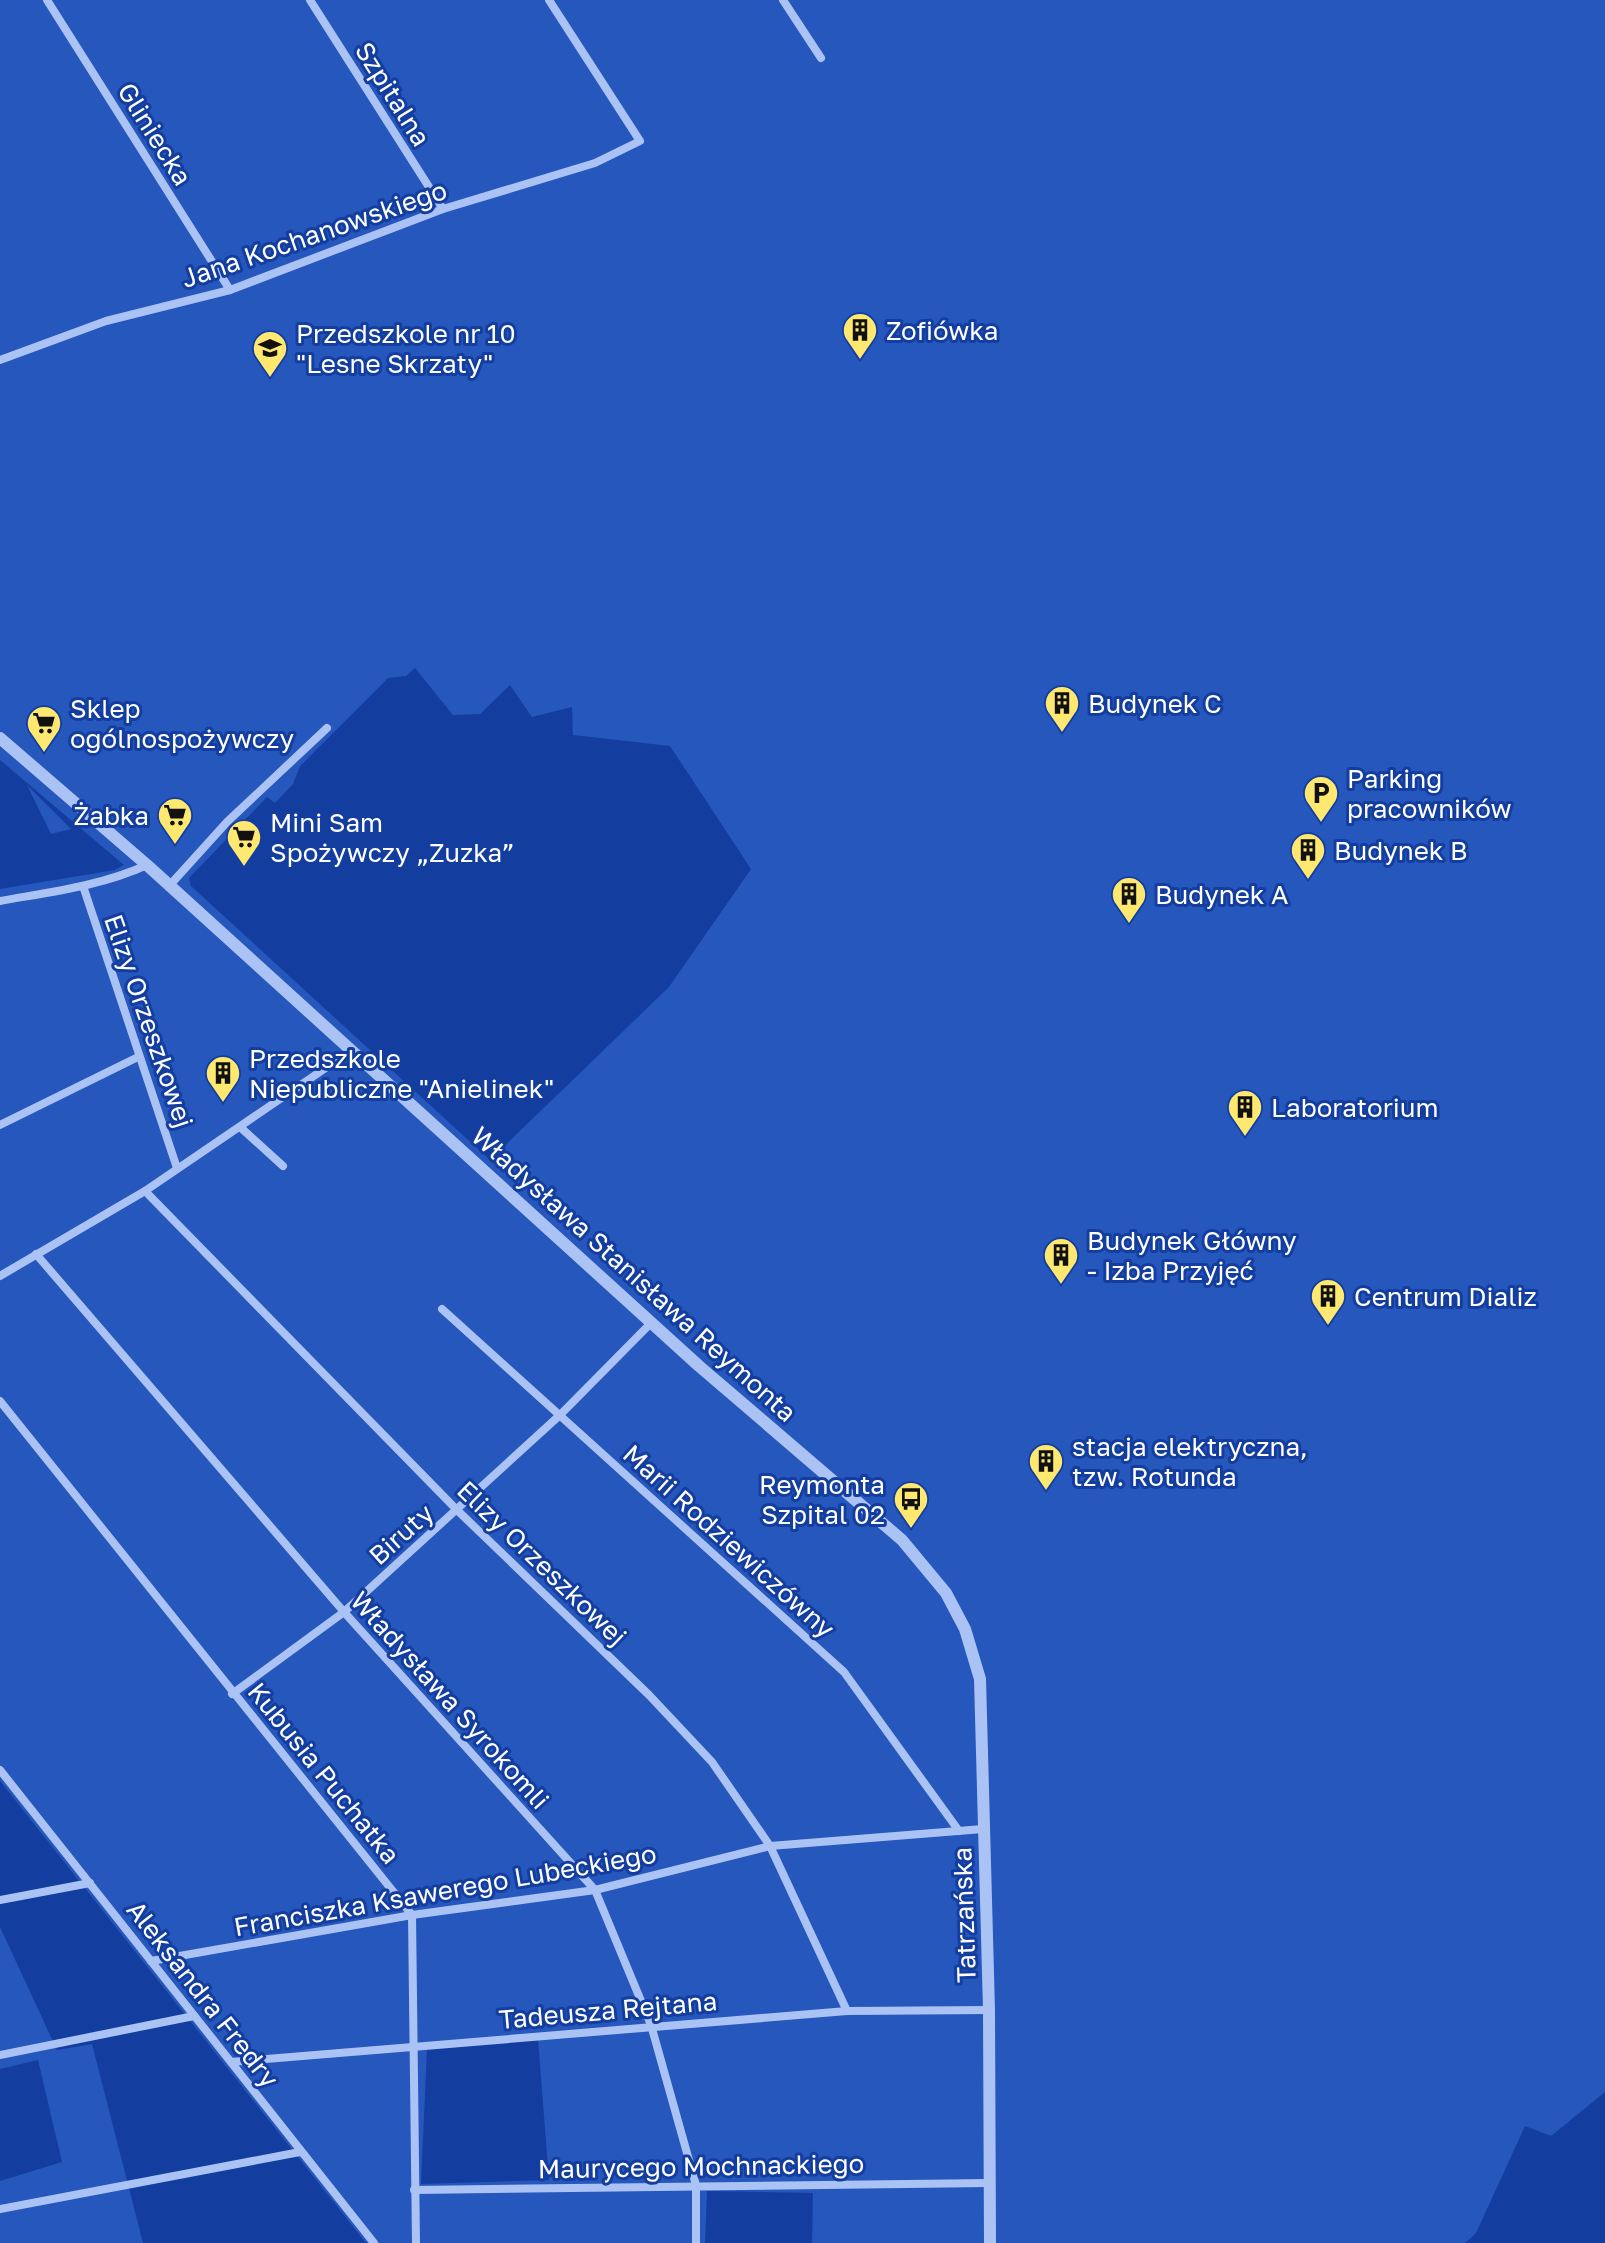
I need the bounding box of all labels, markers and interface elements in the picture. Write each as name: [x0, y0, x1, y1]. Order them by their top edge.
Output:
street label: Szpitalna: [349, 36, 437, 152]
street label: Gliniecka: [111, 77, 199, 191]
street label: Jana Kochanowskiego: [177, 174, 451, 294]
building icon: Zofiówka: [841, 311, 879, 361]
place label: Zofiówka: [886, 315, 998, 346]
place label: Przedszkole nr 10 "Lesne Skrzaty": [296, 318, 516, 379]
school or university icon: Przedszkole nr 10 "Lesne Skrzaty": [251, 329, 289, 379]
building icon: Budynek C: [1043, 684, 1081, 734]
place label: Budynek C: [1088, 688, 1222, 719]
place label: Sklep ogólnospożywczy: [70, 693, 295, 754]
supermarket icon: Sklep ogólnospożywczy: [25, 704, 63, 754]
place label: Parking pracowników: [1347, 763, 1512, 824]
parking icon: Parking pracowników: [1302, 774, 1340, 824]
supermarket icon: Żabka: [156, 796, 194, 846]
place label: Żabka: [74, 800, 149, 831]
place label: Mini Sam Spożywczy „Zuzka”: [270, 807, 515, 868]
supermarket icon: Mini Sam Spożywczy „Zuzka”: [225, 818, 263, 868]
building icon: Budynek B: [1289, 831, 1327, 881]
place label: Budynek B: [1334, 835, 1467, 866]
building icon: Budynek A: [1110, 875, 1148, 925]
place label: Budynek A: [1155, 879, 1288, 910]
street label: Elizy Orzeszkowej: [98, 910, 200, 1132]
place label: Przedszkole Niepubliczne "Anielinek": [249, 1043, 554, 1104]
building icon: Przedszkole Niepubliczne "Anielinek": [204, 1054, 242, 1104]
building icon: Laboratorium: [1226, 1088, 1264, 1138]
place label: Laboratorium: [1271, 1092, 1439, 1123]
street label: Władysława Stanisława Reymonta: [465, 1120, 803, 1428]
place label: Budynek Główny - Izba Przyjęć: [1087, 1225, 1297, 1286]
building icon: Budynek Główny - Izba Przyjęć: [1042, 1236, 1080, 1286]
building icon: Centrum Dializ: [1309, 1277, 1347, 1327]
place label: Centrum Dializ: [1354, 1281, 1537, 1312]
place label: stacja elektryczna, tzw. Rotunda: [1072, 1431, 1308, 1492]
street label: Marii Rodziewiczówny: [617, 1438, 841, 1644]
building icon: stacja elektryczna, tzw. Rotunda: [1027, 1442, 1065, 1492]
place label: Reymonta Szpital 02: [759, 1469, 885, 1530]
street label: Elizy Orzeszkowej: [451, 1474, 633, 1652]
bus stop icon: Reymonta Szpital 02: [892, 1480, 930, 1530]
street label: Biruty: [362, 1497, 440, 1571]
street label: Władysława Syrokomli: [344, 1585, 556, 1815]
street label: Kubusia Puchatka: [242, 1676, 406, 1870]
street label: Franciszka Ksawerego Lubeckiego: [231, 1838, 659, 1942]
street label: Tatrzańska: [946, 1847, 982, 1983]
street label: Aleksandra Fredry: [121, 1895, 286, 2094]
street label: Tadeusza Rejtana: [498, 1985, 718, 2035]
street label: Maurycego Mochnackiego: [538, 2148, 864, 2184]

